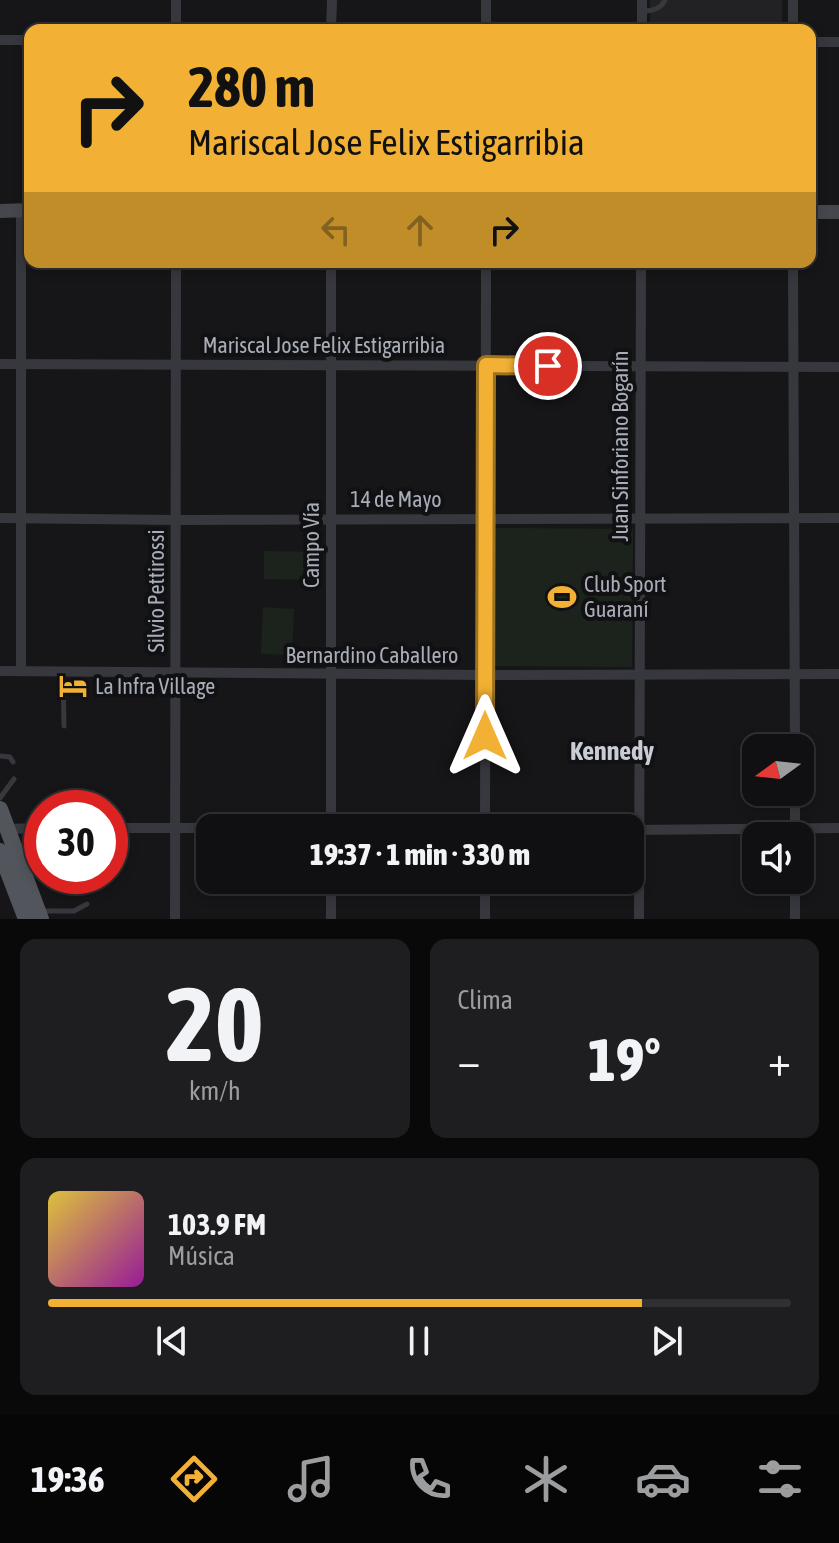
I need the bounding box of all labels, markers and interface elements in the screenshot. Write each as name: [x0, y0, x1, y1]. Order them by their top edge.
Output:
text: 280 m: [188, 55, 315, 119]
icon: right: [56, 56, 160, 160]
text: Mariscal Jose Felix Estigarribia: [188, 121, 585, 163]
icon: left: [314, 208, 358, 252]
icon: ahead: [398, 208, 442, 252]
icon: right: [482, 208, 526, 252]
street label: Mariscal Jose Felix Estigarribia: [203, 332, 445, 358]
pin: [514, 332, 582, 400]
icon: arrive: [526, 344, 570, 388]
street label: Juan Sinforiano Bogarín: [607, 350, 633, 542]
street label: 14 de Mayo: [350, 486, 442, 512]
street label: Campo Vía: [298, 502, 324, 588]
street label: Silvio Pettirossi: [143, 529, 169, 653]
place label: Club Sport Guaraní: [584, 571, 666, 622]
sports icon: Club Sport Guaraní: [547, 582, 577, 612]
street label: Bernardino Caballero: [286, 642, 458, 668]
hotel icon: La Infra Village: [58, 671, 88, 701]
place label: La Infra Village: [95, 673, 215, 699]
position arrow: [443, 694, 527, 778]
north arrow: [742, 734, 814, 806]
map controls: [742, 734, 814, 894]
district label: Kennedy: [570, 736, 654, 766]
speed limit sign: 30: [24, 790, 128, 894]
button: sound: [742, 822, 814, 894]
text: 19:37 · 1 min · 330 m: [310, 837, 530, 871]
text: 20: [166, 964, 264, 1083]
text: Clima: [458, 985, 513, 1015]
text: 19°: [588, 1025, 661, 1094]
text: −: [458, 1035, 480, 1085]
text: +: [768, 1035, 791, 1085]
text: km/h: [189, 1076, 241, 1106]
text: 103.9 FM: [168, 1207, 266, 1241]
text: Música: [168, 1241, 235, 1271]
icon: previous: [150, 1319, 194, 1363]
icon: pause: [397, 1319, 441, 1363]
icon: next: [645, 1319, 689, 1363]
icon: directions: [166, 1451, 222, 1507]
icon: music: [283, 1451, 339, 1507]
icon: phone: [401, 1451, 457, 1507]
icon: climate: [518, 1451, 574, 1507]
icon: car: [635, 1451, 691, 1507]
icon: filters: [752, 1451, 808, 1507]
text: 19:36: [31, 1458, 105, 1500]

